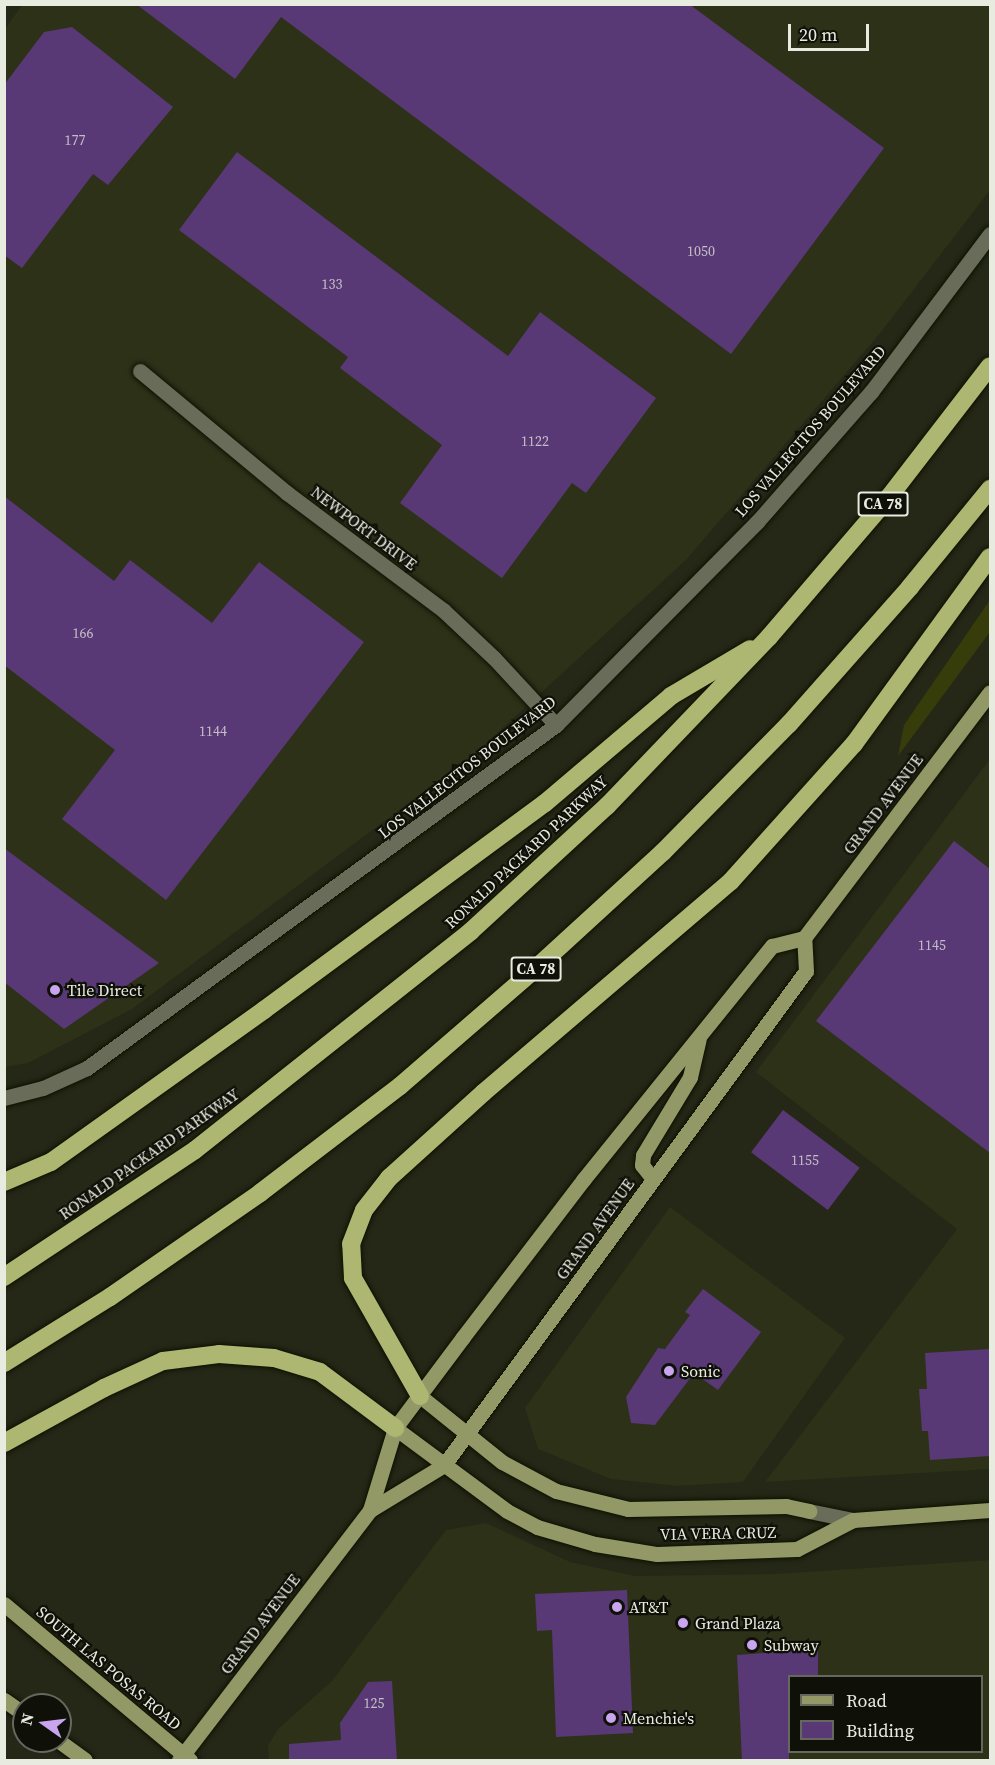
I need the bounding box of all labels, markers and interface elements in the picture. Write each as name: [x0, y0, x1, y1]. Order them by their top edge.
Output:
scale bar: [791, 12, 872, 50]
text: 20 m: [799, 22, 837, 47]
house number: 177: [65, 132, 85, 148]
house number: 1050: [687, 243, 715, 259]
house number: 133: [322, 276, 342, 292]
street label: LOS VALLECITOS BOULEVARD: [730, 341, 890, 521]
house number: 1122: [521, 433, 549, 449]
street label: NEWPORT DRIVE: [307, 482, 421, 574]
road number: CA 78: [858, 492, 908, 516]
house number: 166: [73, 625, 93, 641]
street label: LOS VALLECITOS BOULEVARD: [374, 692, 560, 842]
house number: 1144: [199, 723, 227, 739]
street label: GRAND AVENUE: [839, 750, 927, 858]
street label: RONALD PACKARD PARKWAY: [441, 772, 611, 932]
house number: 1145: [918, 937, 946, 953]
road number: CA 78: [510, 957, 562, 981]
place label: Tile Direct: [67, 980, 142, 1000]
marker: Tile Direct: [48, 983, 62, 997]
street label: RONALD PACKARD PARKWAY: [55, 1084, 243, 1224]
house number: 1155: [791, 1152, 819, 1168]
street label: GRAND AVENUE: [552, 1175, 638, 1283]
place label: Sonic: [681, 1361, 720, 1381]
marker: Sonic: [662, 1364, 676, 1378]
street label: VIA VERA CRUZ: [659, 1522, 777, 1544]
street label: GRAND AVENUE: [216, 1570, 304, 1678]
place label: AT&T: [629, 1597, 669, 1617]
marker: AT&T: [610, 1600, 624, 1614]
street label: SOUTH LAS POSAS ROAD: [33, 1602, 185, 1734]
place label: Grand Plaza: [695, 1613, 781, 1633]
marker: Grand Plaza: [676, 1616, 690, 1630]
place label: Subway: [764, 1635, 819, 1655]
marker: Subway: [745, 1638, 759, 1652]
legend: [788, 1675, 983, 1753]
text: Road: [846, 1688, 887, 1713]
north arrow: [12, 1693, 72, 1753]
house number: 125: [364, 1695, 384, 1711]
place label: Menchie's: [623, 1708, 694, 1728]
text: N: [14, 1711, 39, 1727]
marker: Menchie's: [604, 1711, 618, 1725]
text: Building: [846, 1718, 914, 1743]

